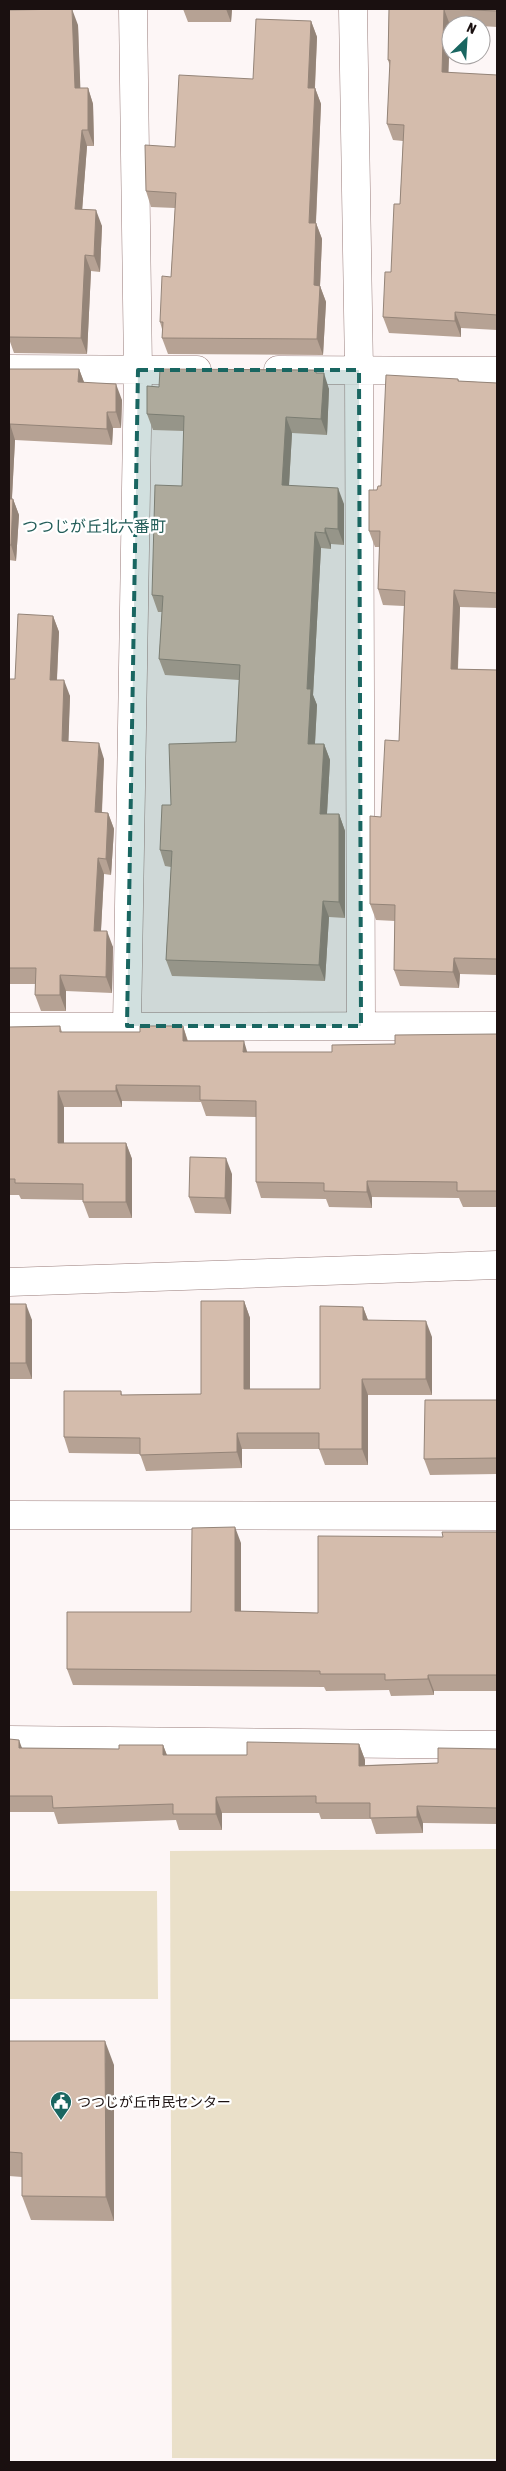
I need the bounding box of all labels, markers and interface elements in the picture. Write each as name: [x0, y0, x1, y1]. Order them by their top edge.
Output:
north arrow: [441, 15, 491, 65]
text: N: [464, 19, 479, 37]
district label: つつじが丘北六番町: [22, 517, 166, 535]
public building icon: つつじが丘市民センター: [49, 2090, 73, 2121]
place label: つつじが丘市民センター: [77, 2094, 231, 2110]

